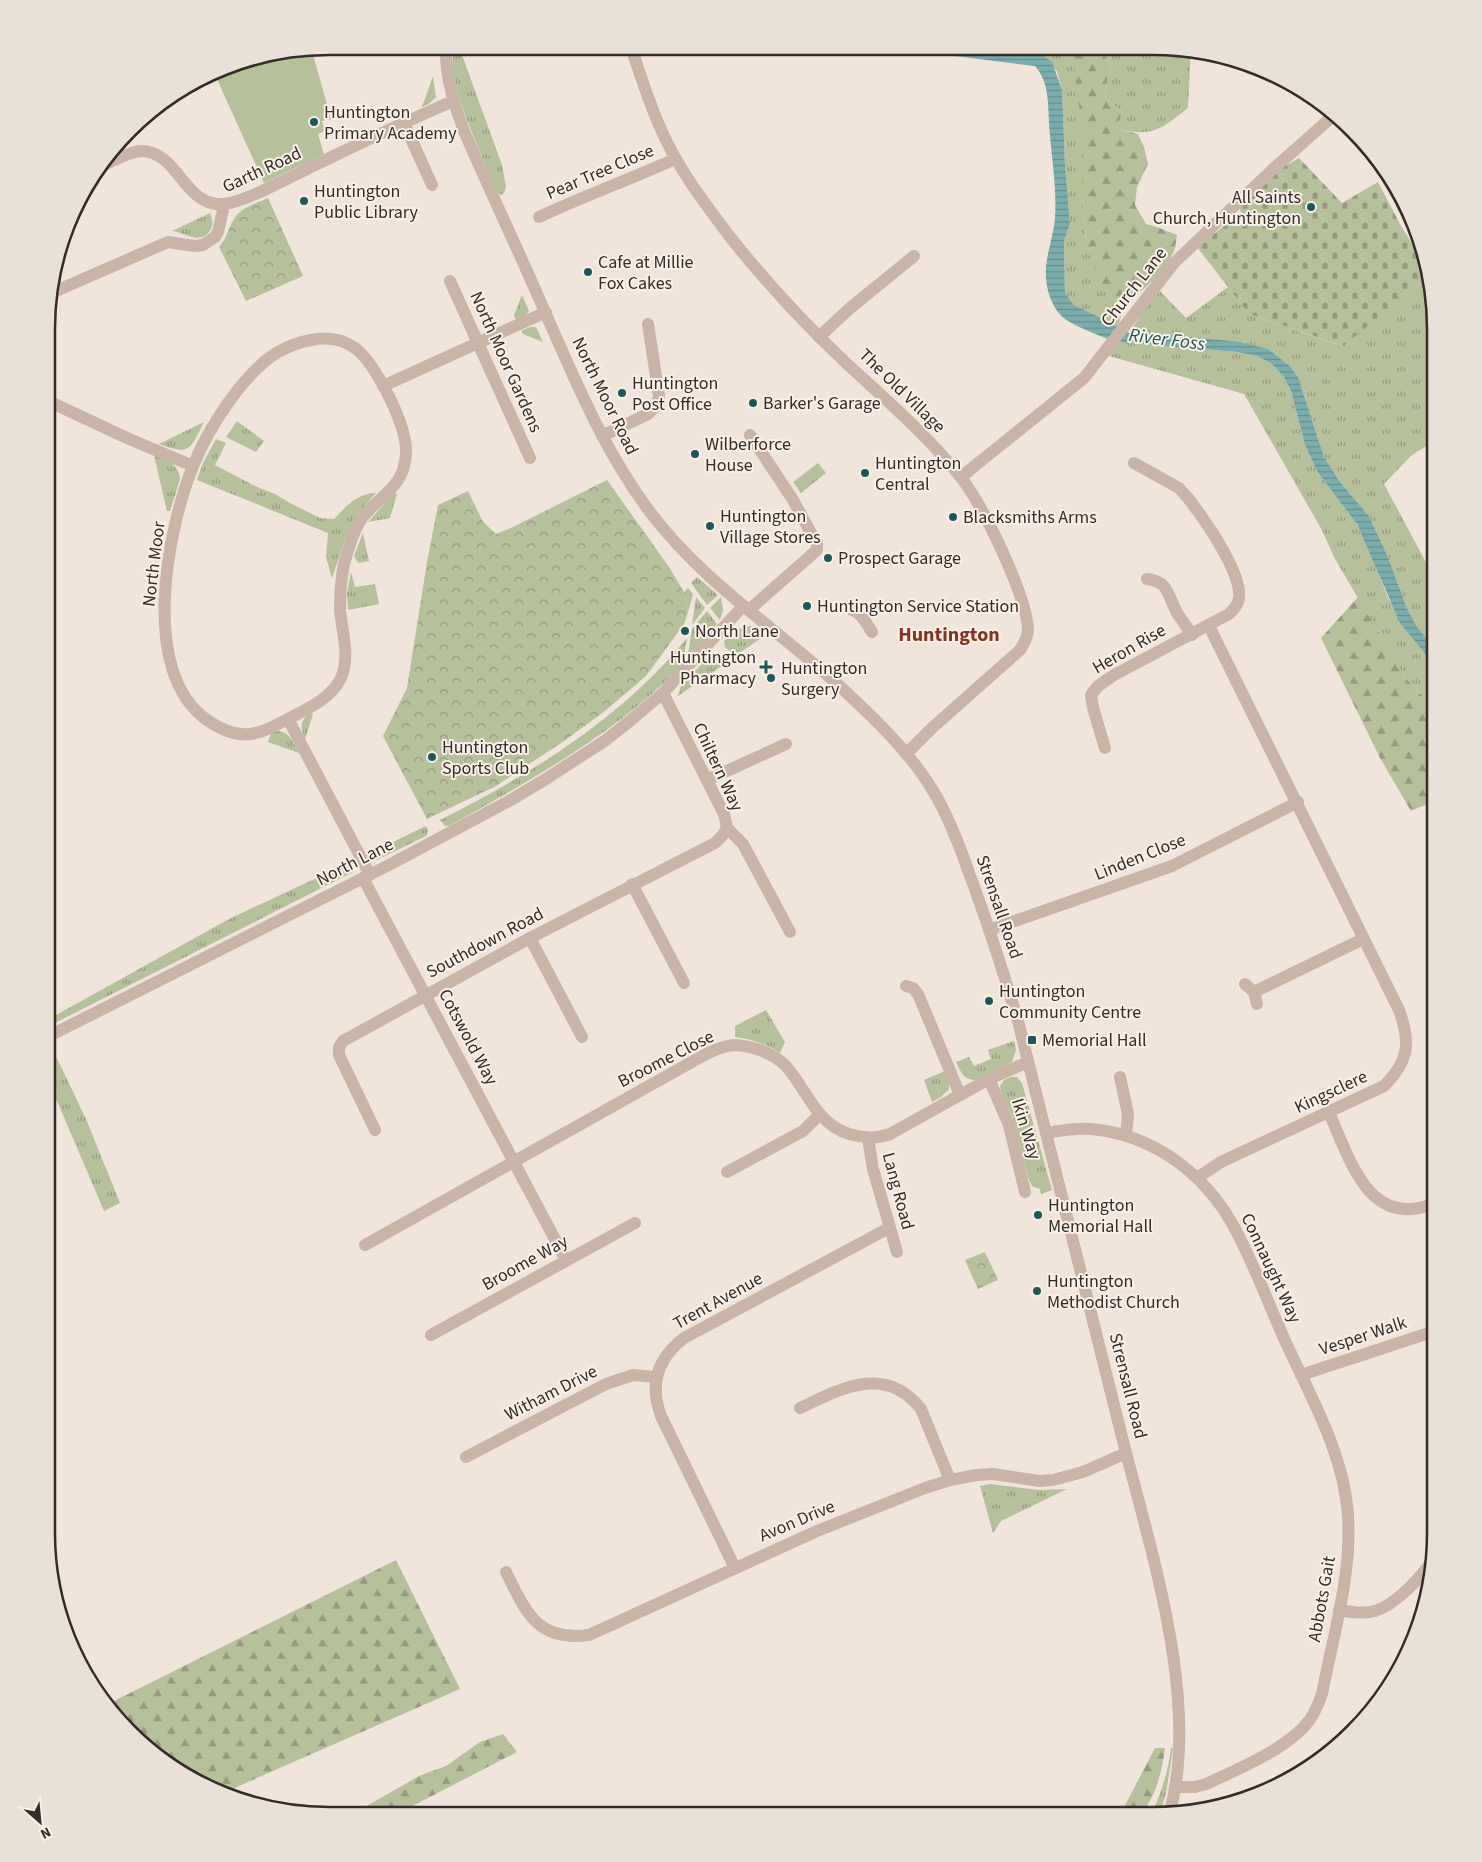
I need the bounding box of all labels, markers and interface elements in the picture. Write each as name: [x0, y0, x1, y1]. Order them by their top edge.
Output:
place label: Huntington Primary Academy: [324, 100, 457, 146]
marker: Huntington Primary Academy: [308, 116, 320, 128]
street label: Pear Tree Close: [542, 138, 658, 206]
street label: Garth Road: [218, 141, 306, 199]
place label: Huntington Public Library: [314, 179, 418, 225]
place label: All Saints Church, Huntington: [1153, 185, 1301, 231]
marker: Huntington Public Library: [298, 195, 310, 207]
marker: All Saints Church, Huntington: [1305, 201, 1317, 213]
street label: Church Lane: [1095, 242, 1173, 332]
place label: Cafe at Millie Fox Cakes: [598, 250, 694, 296]
marker: Cafe at Millie Fox Cakes: [582, 266, 594, 278]
street label: North Moor Gardens: [464, 287, 548, 437]
water label: River Foss: [1127, 322, 1207, 358]
street label: North Moor Road: [566, 333, 644, 459]
street label: The Old Village: [853, 343, 951, 439]
place label: Huntington Post Office: [632, 371, 718, 417]
marker: Huntington Post Office: [616, 387, 628, 399]
place label: Barker's Garage: [763, 391, 881, 416]
marker: Barker's Garage: [747, 397, 759, 409]
place label: Wilberforce House: [705, 432, 791, 478]
marker: Wilberforce House: [689, 448, 701, 460]
place label: Huntington Central: [875, 451, 961, 497]
marker: Huntington Central: [859, 467, 871, 479]
place label: Huntington Village Stores: [720, 504, 821, 550]
place label: Blacksmiths Arms: [963, 505, 1097, 530]
marker: Blacksmiths Arms: [947, 511, 959, 523]
street label: North Moor: [136, 519, 172, 608]
marker: Huntington Village Stores: [704, 520, 716, 532]
place label: Prospect Garage: [838, 546, 961, 571]
marker: Prospect Garage: [822, 552, 834, 564]
place label: Huntington Service Station: [817, 594, 1019, 619]
marker: Huntington Service Station: [801, 600, 813, 612]
street label: Heron Rise: [1088, 618, 1170, 680]
place label: North Lane: [695, 619, 779, 644]
district label: Huntington: [898, 621, 1000, 649]
marker: North Lane: [679, 625, 691, 637]
place label: Huntington Pharmacy: [670, 645, 757, 691]
place label: Huntington Surgery: [781, 656, 867, 702]
marker: Huntington Pharmacy: [760, 661, 772, 673]
marker: Huntington Surgery: [765, 672, 777, 684]
street label: Chiltern Way: [687, 719, 750, 816]
place label: Huntington Sports Club: [442, 735, 529, 781]
marker: Huntington Sports Club: [426, 751, 438, 763]
street label: Linden Close: [1091, 827, 1189, 887]
street label: North Lane: [312, 832, 398, 892]
street label: Strensall Road: [970, 852, 1028, 962]
street label: Southdown Road: [422, 902, 548, 984]
place label: Huntington Community Centre: [999, 979, 1141, 1025]
street label: Cotswold Way: [432, 985, 504, 1090]
marker: Huntington Community Centre: [983, 995, 995, 1007]
street label: Broome Close: [614, 1024, 718, 1094]
place label: Memorial Hall: [1042, 1028, 1147, 1053]
marker: Memorial Hall: [1026, 1034, 1038, 1046]
street label: Kingsclere: [1290, 1064, 1372, 1120]
street label: Ikin Way: [1005, 1095, 1047, 1163]
street label: Lang Road: [876, 1150, 920, 1232]
place label: Huntington Memorial Hall: [1048, 1193, 1153, 1239]
marker: Huntington Memorial Hall: [1032, 1209, 1044, 1221]
street label: Connaught Way: [1235, 1209, 1308, 1327]
street label: Broome Way: [477, 1229, 573, 1297]
street label: Trent Avenue: [669, 1266, 767, 1336]
place label: Huntington Methodist Church: [1047, 1269, 1180, 1315]
marker: Huntington Methodist Church: [1031, 1285, 1043, 1297]
street label: Vesper Walk: [1316, 1310, 1410, 1362]
street label: Strensall Road: [1103, 1331, 1153, 1441]
street label: Witham Drive: [500, 1359, 602, 1427]
street label: Avon Drive: [755, 1494, 839, 1548]
street label: Abbots Gait: [1302, 1554, 1342, 1644]
north arrow: [15, 1797, 65, 1847]
text: N: [37, 1822, 54, 1844]

